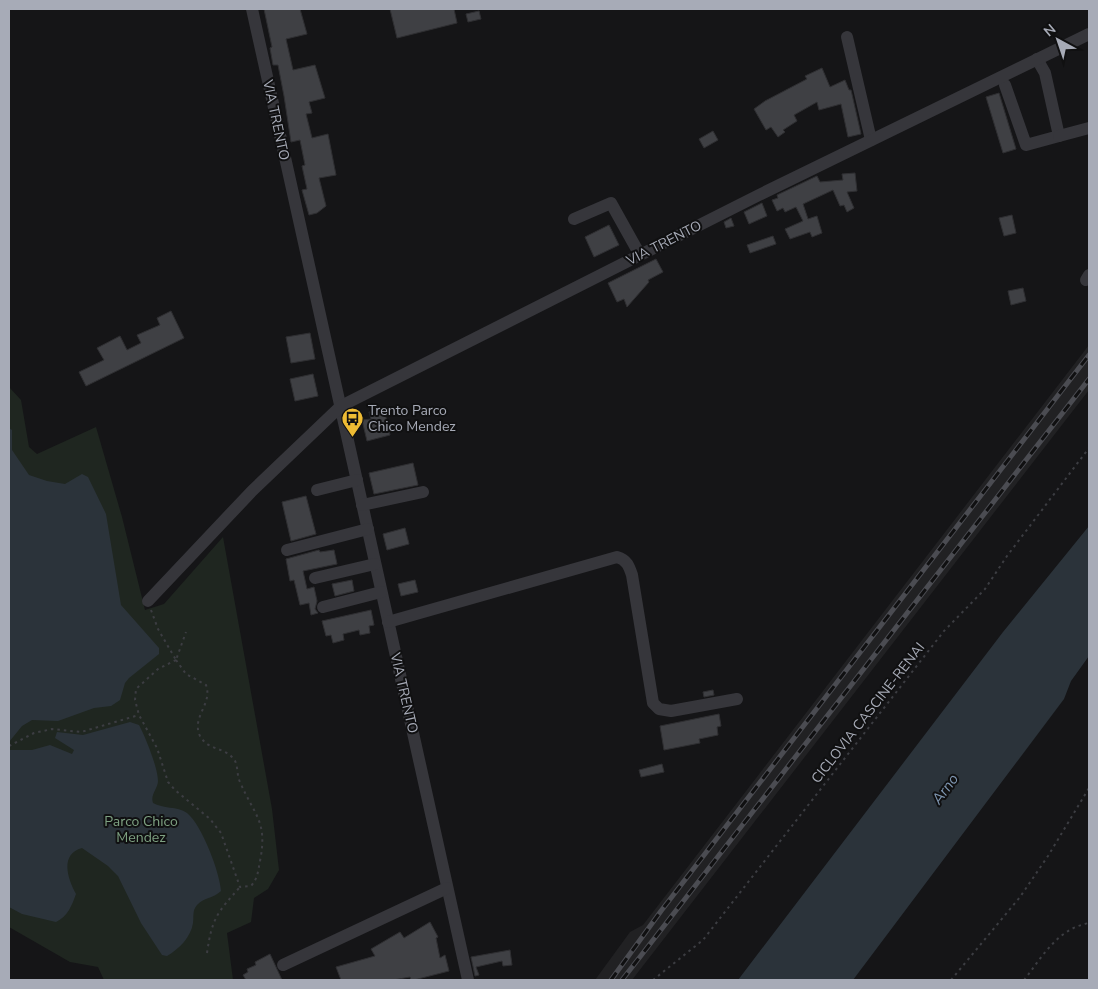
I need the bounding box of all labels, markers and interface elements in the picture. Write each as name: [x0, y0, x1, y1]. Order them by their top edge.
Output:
north arrow: [1033, 15, 1083, 65]
text: N: [1040, 20, 1060, 41]
street label: VIA TRENTO: [258, 77, 294, 162]
street label: VIA TRENTO: [622, 216, 705, 271]
place label: Trento Parco Chico Mendez: [368, 401, 456, 436]
bus stop icon: Trento Parco Chico Mendez: [340, 406, 364, 437]
street label: CICLOVIA CASCINE-RENAI: [807, 639, 929, 787]
street label: VIA TRENTO: [385, 650, 422, 735]
water label: Arno: [927, 770, 963, 809]
park label: Parco Chico Mendez: [104, 812, 178, 847]

